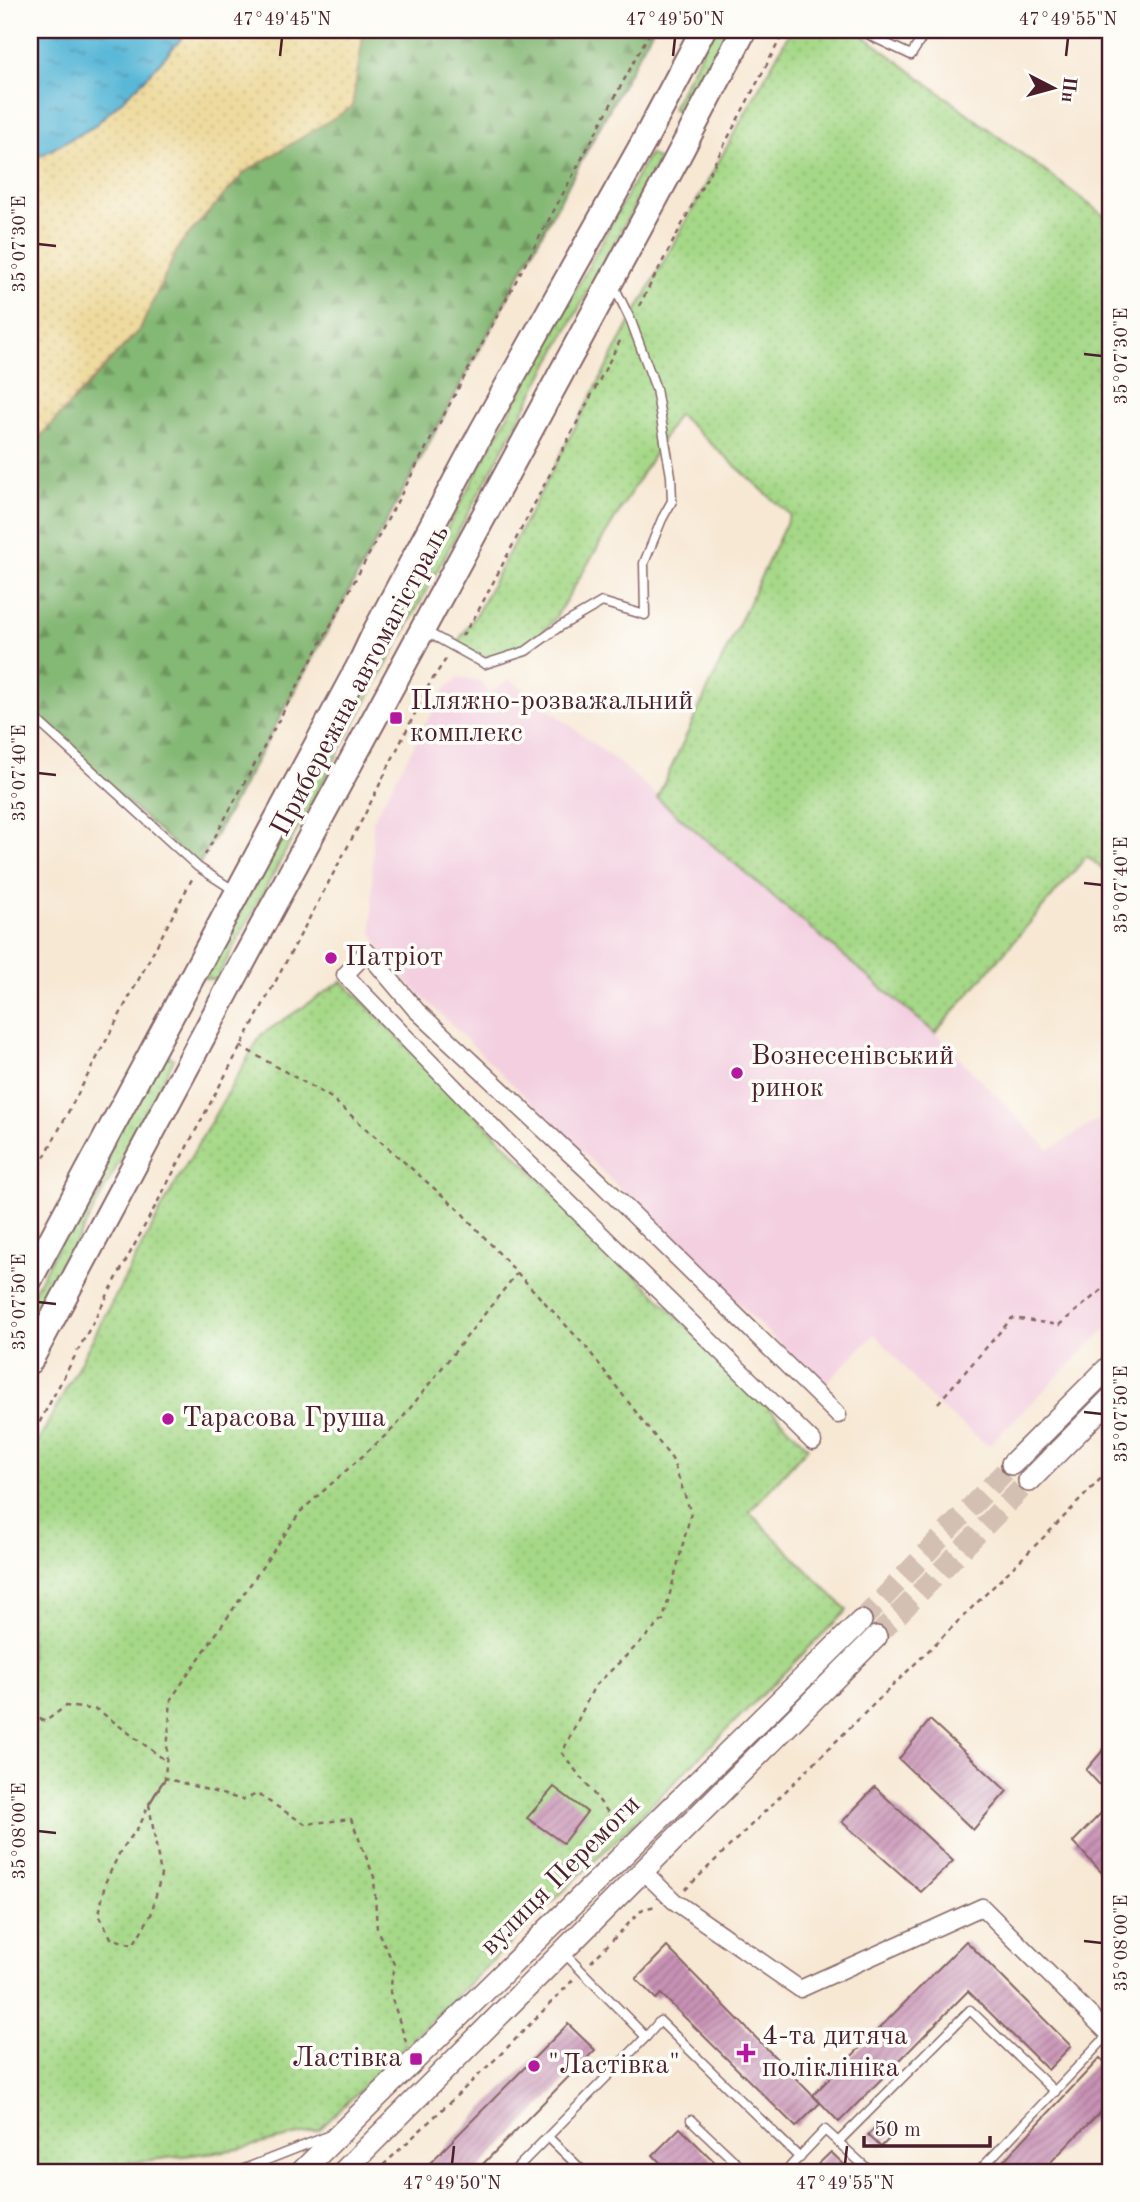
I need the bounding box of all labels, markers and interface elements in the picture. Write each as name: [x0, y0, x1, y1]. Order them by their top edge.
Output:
text: 47°49'45"N: [233, 11, 331, 29]
text: 47°49'50"N: [626, 11, 724, 29]
text: 47°49'55"N: [1019, 11, 1117, 29]
north arrow: [1018, 52, 1088, 122]
text: Пн: [1057, 76, 1078, 104]
text: 35°07'30"E: [11, 196, 29, 292]
text: 35°07'30"E: [1113, 308, 1131, 404]
street label: Прибережна автомагістраль: [267, 521, 455, 841]
place label: Пляжно-розважальний комплекс: [410, 688, 693, 748]
marker: Пляжно-розважальний комплекс: [388, 710, 404, 726]
text: 35°07'40"E: [11, 725, 29, 821]
text: 35°07'40"E: [1113, 837, 1131, 933]
place label: Патріот: [345, 944, 443, 972]
marker: Патріот: [323, 950, 339, 966]
place label: Вознесенівський ринок: [751, 1043, 954, 1103]
marker: Вознесенівський ринок: [729, 1065, 745, 1081]
text: 35°07'50"E: [11, 1254, 29, 1350]
text: 35°07'50"E: [1113, 1366, 1131, 1462]
place label: Тарасова Груша: [182, 1405, 386, 1433]
marker: Тарасова Груша: [160, 1411, 176, 1427]
text: 35°08'00"E: [11, 1783, 29, 1879]
street label: вулиця Перемоги: [476, 1791, 646, 1961]
text: 35°08'00"E: [1113, 1895, 1131, 1991]
place label: 4-та дитяча поліклініка: [762, 2023, 908, 2083]
marker: 4-та дитяча поліклініка: [736, 2043, 756, 2063]
place label: Ластівка: [292, 2045, 402, 2073]
marker: Ластівка: [408, 2051, 424, 2067]
place label: "Ластівка": [548, 2052, 680, 2080]
marker: "Ластівка": [526, 2058, 542, 2074]
scale bar: [864, 2104, 990, 2148]
text: 50 m: [874, 2120, 921, 2141]
text: 47°49'50"N: [403, 2175, 501, 2193]
text: 47°49'55"N: [796, 2175, 894, 2193]

